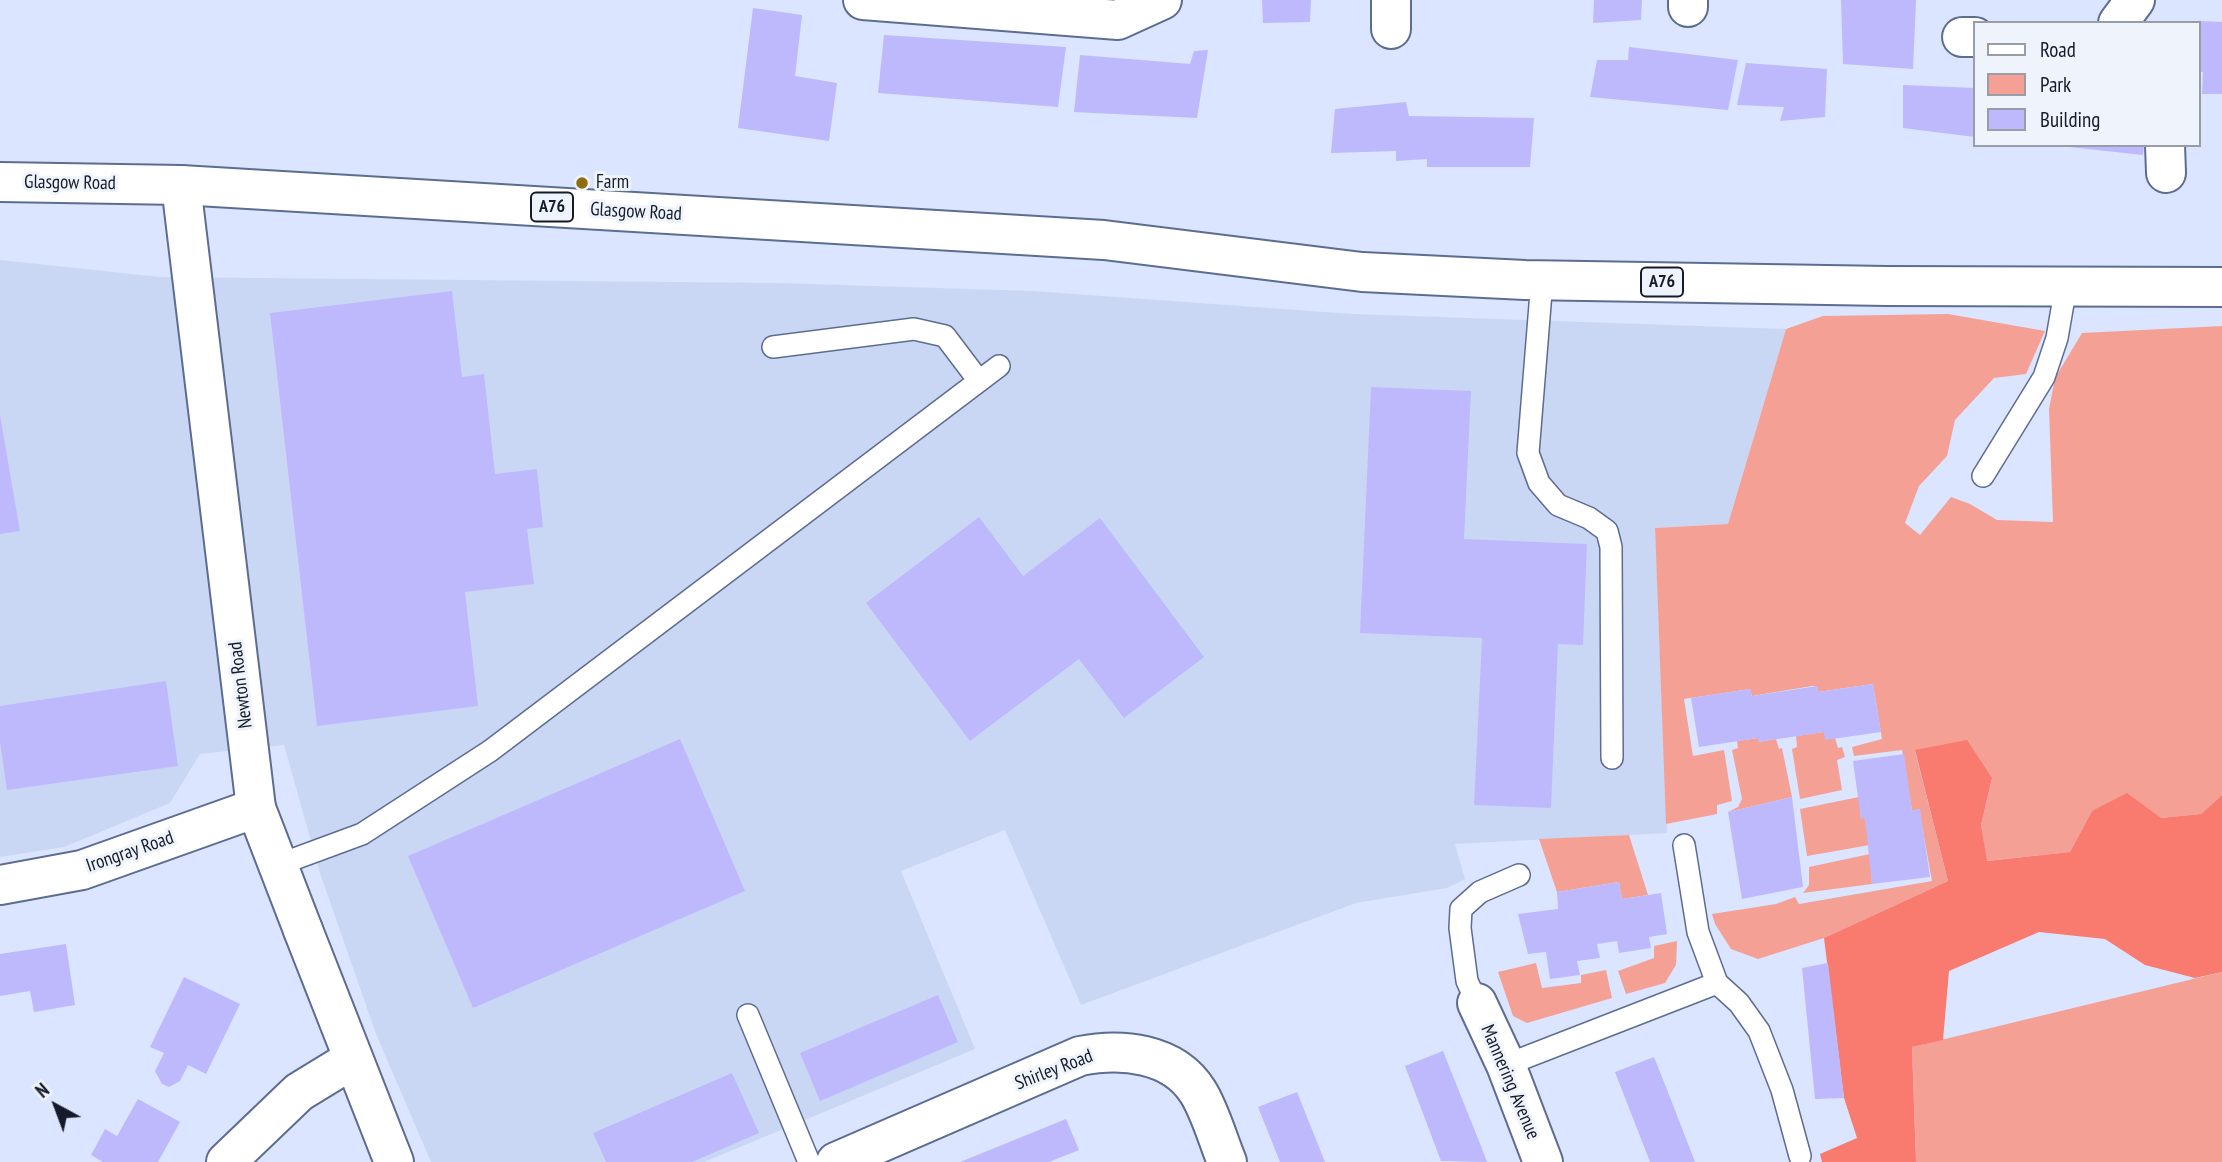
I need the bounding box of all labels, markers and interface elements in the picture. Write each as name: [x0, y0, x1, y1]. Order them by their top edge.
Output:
legend: [1974, 21, 2201, 147]
text: Road: [2040, 36, 2076, 63]
text: Park: [2040, 71, 2071, 98]
text: Building: [2040, 106, 2100, 133]
street label: Glasgow Road: [24, 171, 116, 195]
place label: Farm: [596, 172, 629, 194]
marker: Farm: [574, 175, 590, 191]
road number: A76: [531, 192, 573, 222]
street label: Glasgow Road: [590, 198, 682, 226]
road number: A76: [1641, 268, 1683, 296]
street label: Newton Road: [224, 640, 258, 730]
street label: Irongray Road: [83, 826, 177, 878]
street label: Mannering Avenue: [1476, 1021, 1544, 1143]
street label: Shirley Road: [1012, 1045, 1096, 1095]
north arrow: [21, 1071, 91, 1141]
text: N: [30, 1078, 54, 1103]

